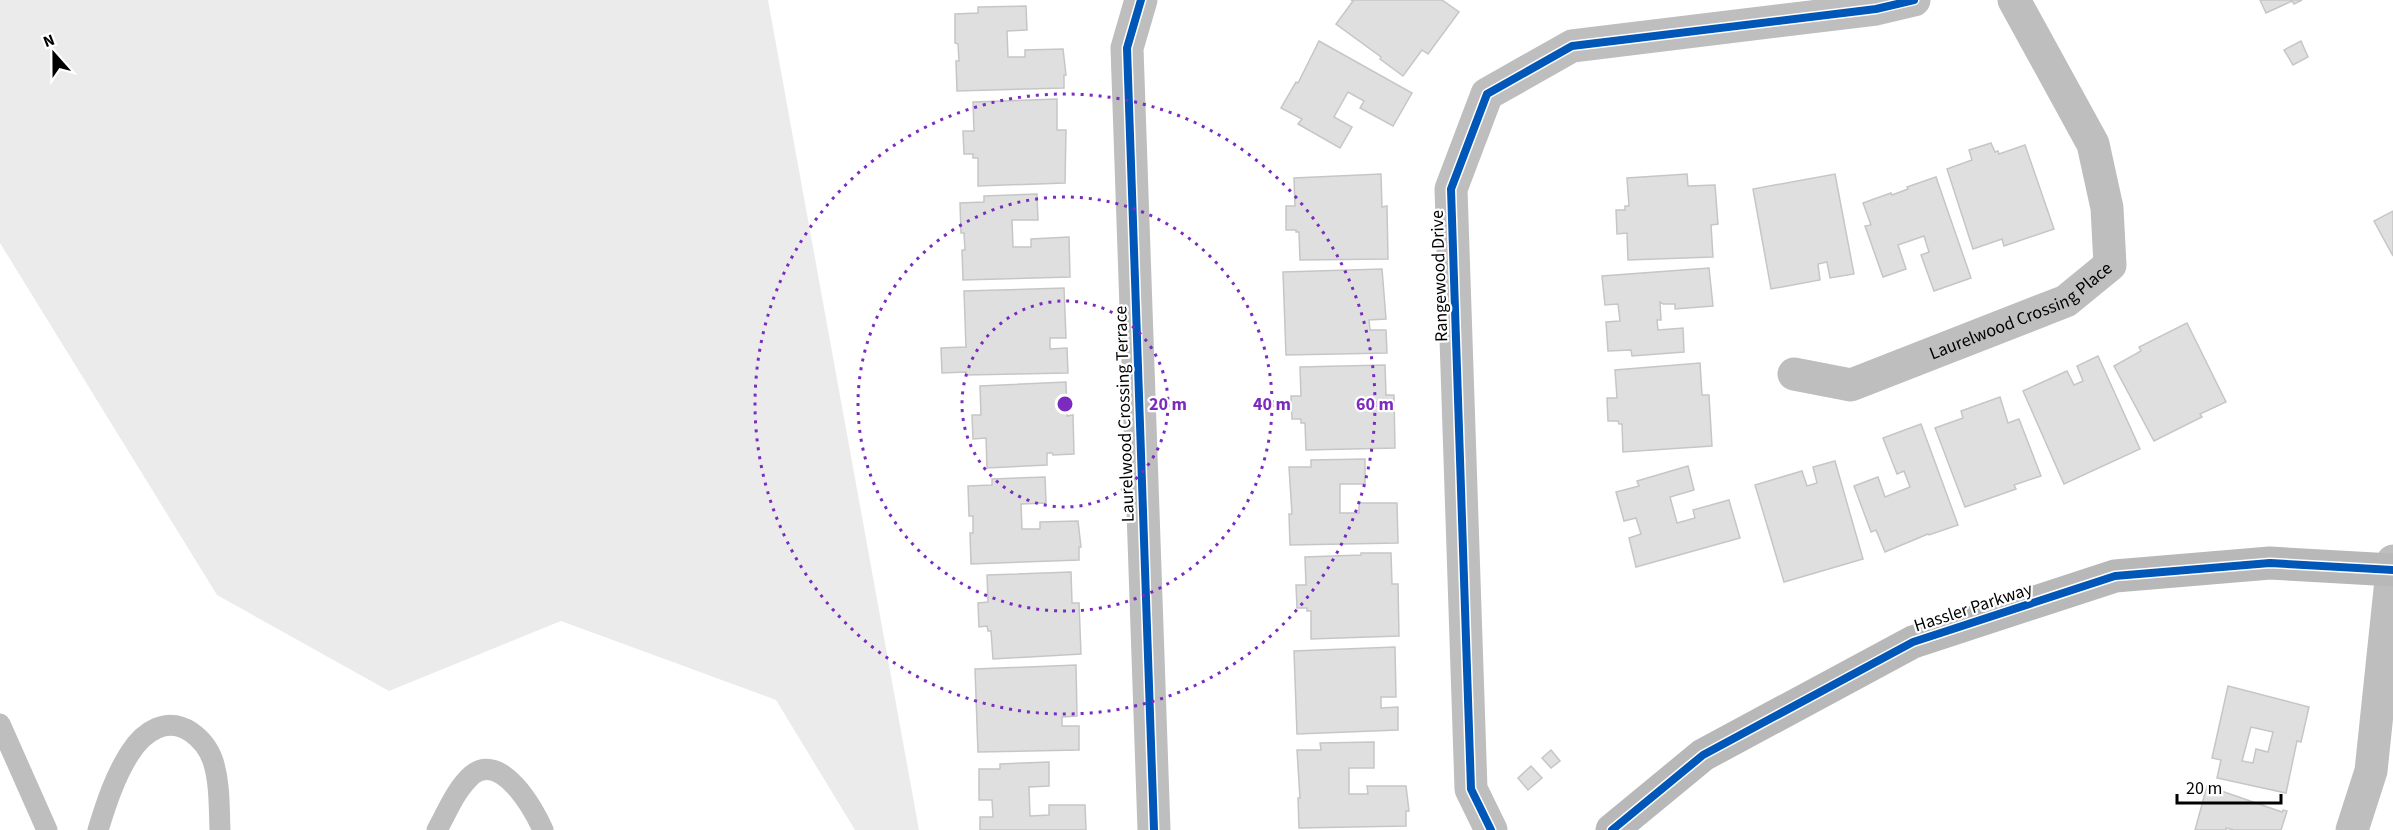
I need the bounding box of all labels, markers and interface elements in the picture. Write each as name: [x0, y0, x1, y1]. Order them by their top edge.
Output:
north arrow: [24, 24, 84, 84]
text: N: [40, 29, 58, 53]
street label: Rangewood Drive: [1425, 210, 1454, 342]
street label: Laurelwood Crossing Place: [1926, 256, 2118, 366]
street label: Laurelwood Crossing Terrace: [1108, 305, 1141, 523]
text: 20 m: [1149, 392, 1187, 417]
text: 40 m: [1253, 392, 1291, 417]
text: 60 m: [1356, 392, 1394, 417]
centre of rings: [1055, 394, 1075, 414]
street label: Hassler Parkway: [1911, 576, 2036, 638]
scale bar: [2177, 767, 2280, 805]
text: 20 m: [2186, 776, 2222, 801]

